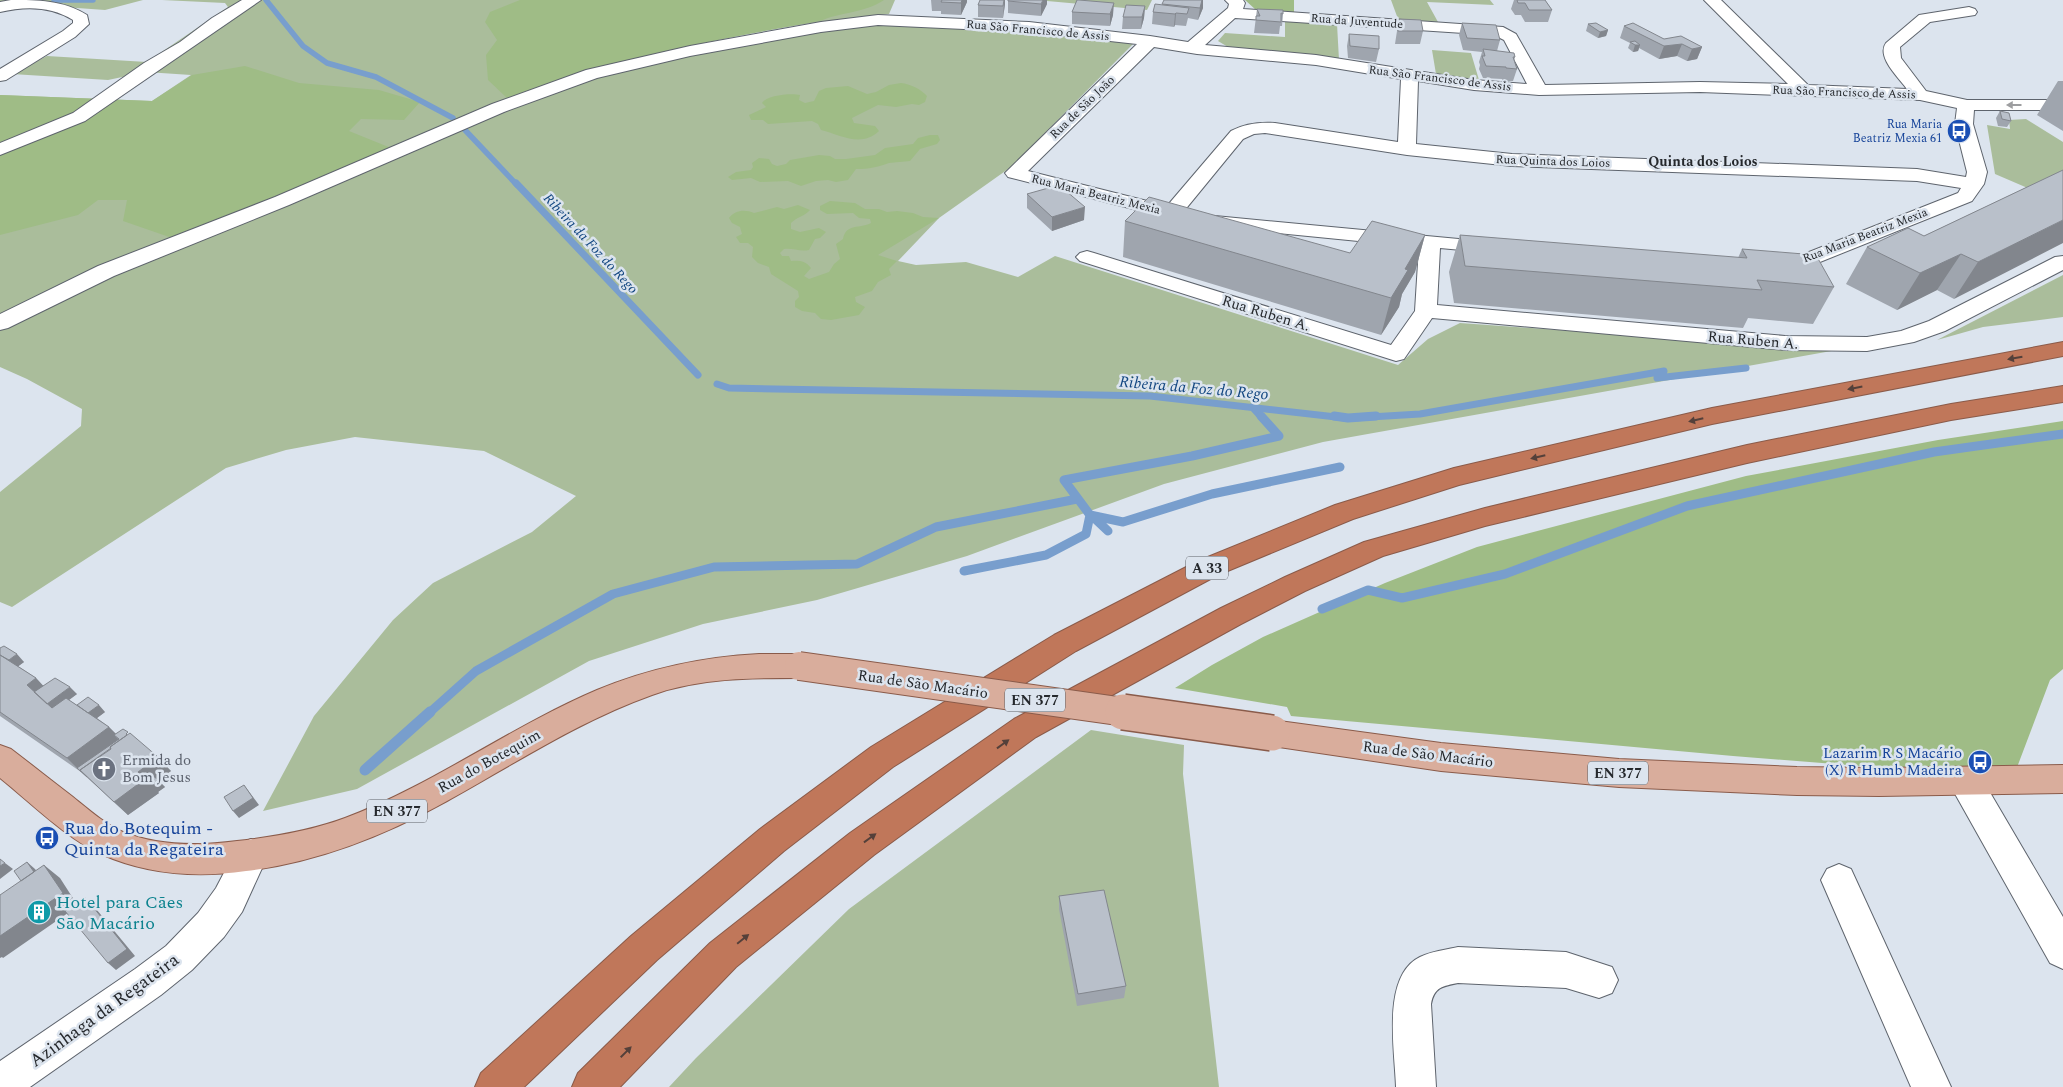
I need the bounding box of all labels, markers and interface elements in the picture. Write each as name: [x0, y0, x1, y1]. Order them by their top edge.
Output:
street label: Rua da Juventude: [1310, 9, 1404, 34]
street label: Rua São Francisco de Assis: [966, 15, 1110, 46]
street label: Rua São Francisco de Assis: [1367, 60, 1512, 97]
street label: Rua de São João: [1045, 71, 1119, 143]
street label: Rua São Francisco de Assis: [1772, 80, 1916, 105]
one-way arrow: [2006, 101, 2022, 109]
place label: Rua Maria Beatriz Mexia 61: [1853, 115, 1942, 148]
bus stop icon: Rua Maria Beatriz Mexia 61: [1946, 118, 1972, 144]
street label: Rua Quinta dos Loios: [1495, 150, 1611, 173]
district label: Quinta dos Loios: [1648, 151, 1758, 172]
street label: Rua Maria Beatriz Mexia: [1029, 169, 1163, 220]
water label: Ribeira da Foz do Rego: [538, 188, 643, 298]
street label: Rua Maria Beatriz Mexia: [1800, 203, 1931, 268]
street label: Rua Ruben A.: [1219, 289, 1313, 338]
street label: Rua Ruben A.: [1707, 325, 1799, 356]
one-way arrow: [2007, 355, 2023, 363]
water label: Ribeira da Foz do Rego: [1118, 370, 1270, 406]
one-way arrow: [1848, 384, 1863, 392]
one-way arrow: [1688, 416, 1703, 424]
one-way arrow: [1530, 453, 1545, 461]
road number: A 33: [1186, 556, 1228, 580]
street label: Rua de São Macário: [856, 664, 990, 705]
road number: EN 377: [1005, 688, 1065, 712]
street label: Rua do Botequim: [433, 724, 545, 799]
street label: Rua de São Macário: [1361, 735, 1494, 774]
one-way arrow: [996, 739, 1009, 749]
place label: Lazarim R S Macário (X) R Humb Madeira: [1823, 742, 1963, 782]
place label: Ermida do Bom Jesus: [122, 749, 191, 789]
bus stop icon: Lazarim R S Macário (X) R Humb Madeira: [1967, 749, 1993, 775]
church icon: Ermida do Bom Jesus: [91, 756, 117, 782]
road number: EN 377: [1588, 761, 1648, 784]
road number: EN 377: [367, 799, 427, 822]
place label: Rua do Botequim - Quinta da Regateira: [64, 815, 224, 863]
bus stop icon: Rua do Botequim - Quinta da Regateira: [34, 825, 60, 851]
one-way arrow: [863, 833, 877, 843]
place label: Hotel para Cães São Macário: [56, 889, 183, 937]
building icon: Hotel para Cães São Macário: [26, 899, 52, 925]
one-way arrow: [736, 934, 749, 945]
street label: Azinhaga da Regateira: [24, 947, 185, 1074]
one-way arrow: [620, 1046, 632, 1058]

